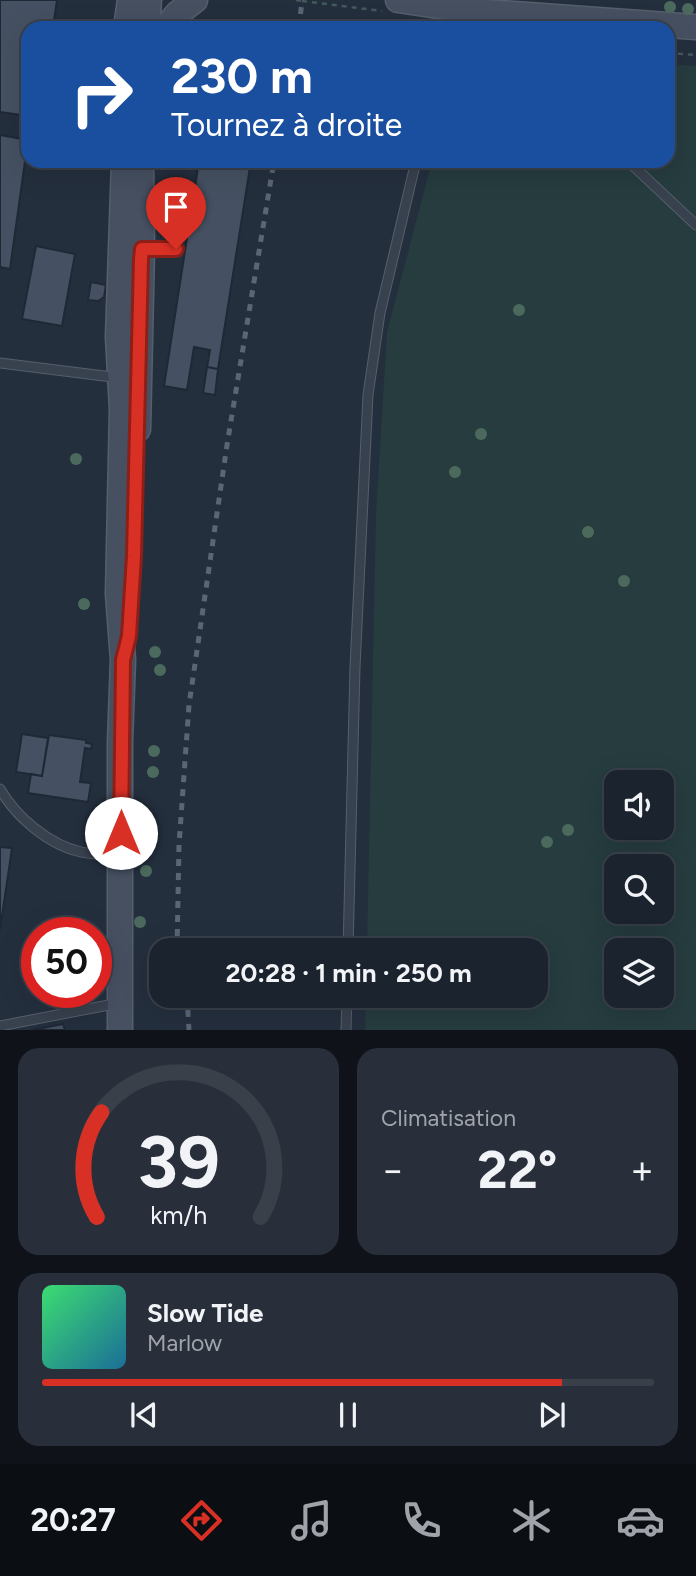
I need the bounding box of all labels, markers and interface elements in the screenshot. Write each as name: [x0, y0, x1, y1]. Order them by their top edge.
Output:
text: 230 m: [171, 46, 313, 105]
icon: right: [56, 49, 147, 140]
text: Tournez à droite: [171, 106, 402, 144]
pin: [146, 177, 206, 249]
icon: arrive: [157, 188, 195, 226]
map controls: [604, 770, 674, 1008]
button: sound: [604, 770, 674, 840]
position arrow: [84, 796, 158, 870]
button: search: [604, 854, 674, 924]
speed limit sign: 50: [21, 917, 112, 1008]
button: layers: [604, 938, 674, 1008]
text: 20:28 · 1 min · 250 m: [225, 957, 472, 989]
text: Climatisation: [381, 1104, 516, 1132]
text: 39: [137, 1119, 220, 1206]
text: 22°: [478, 1139, 557, 1201]
text: −: [381, 1147, 405, 1193]
text: +: [630, 1147, 654, 1193]
text: km/h: [150, 1200, 207, 1230]
text: Slow Tide: [147, 1297, 263, 1329]
text: Marlow: [147, 1329, 222, 1357]
icon: previous: [125, 1396, 163, 1434]
icon: pause: [329, 1396, 367, 1434]
icon: next: [533, 1396, 571, 1434]
icon: directions: [177, 1496, 226, 1545]
icon: music: [287, 1496, 336, 1545]
icon: phone: [397, 1496, 446, 1545]
icon: climate: [507, 1496, 556, 1545]
icon: car: [616, 1496, 665, 1545]
text: 20:27: [30, 1501, 116, 1539]

